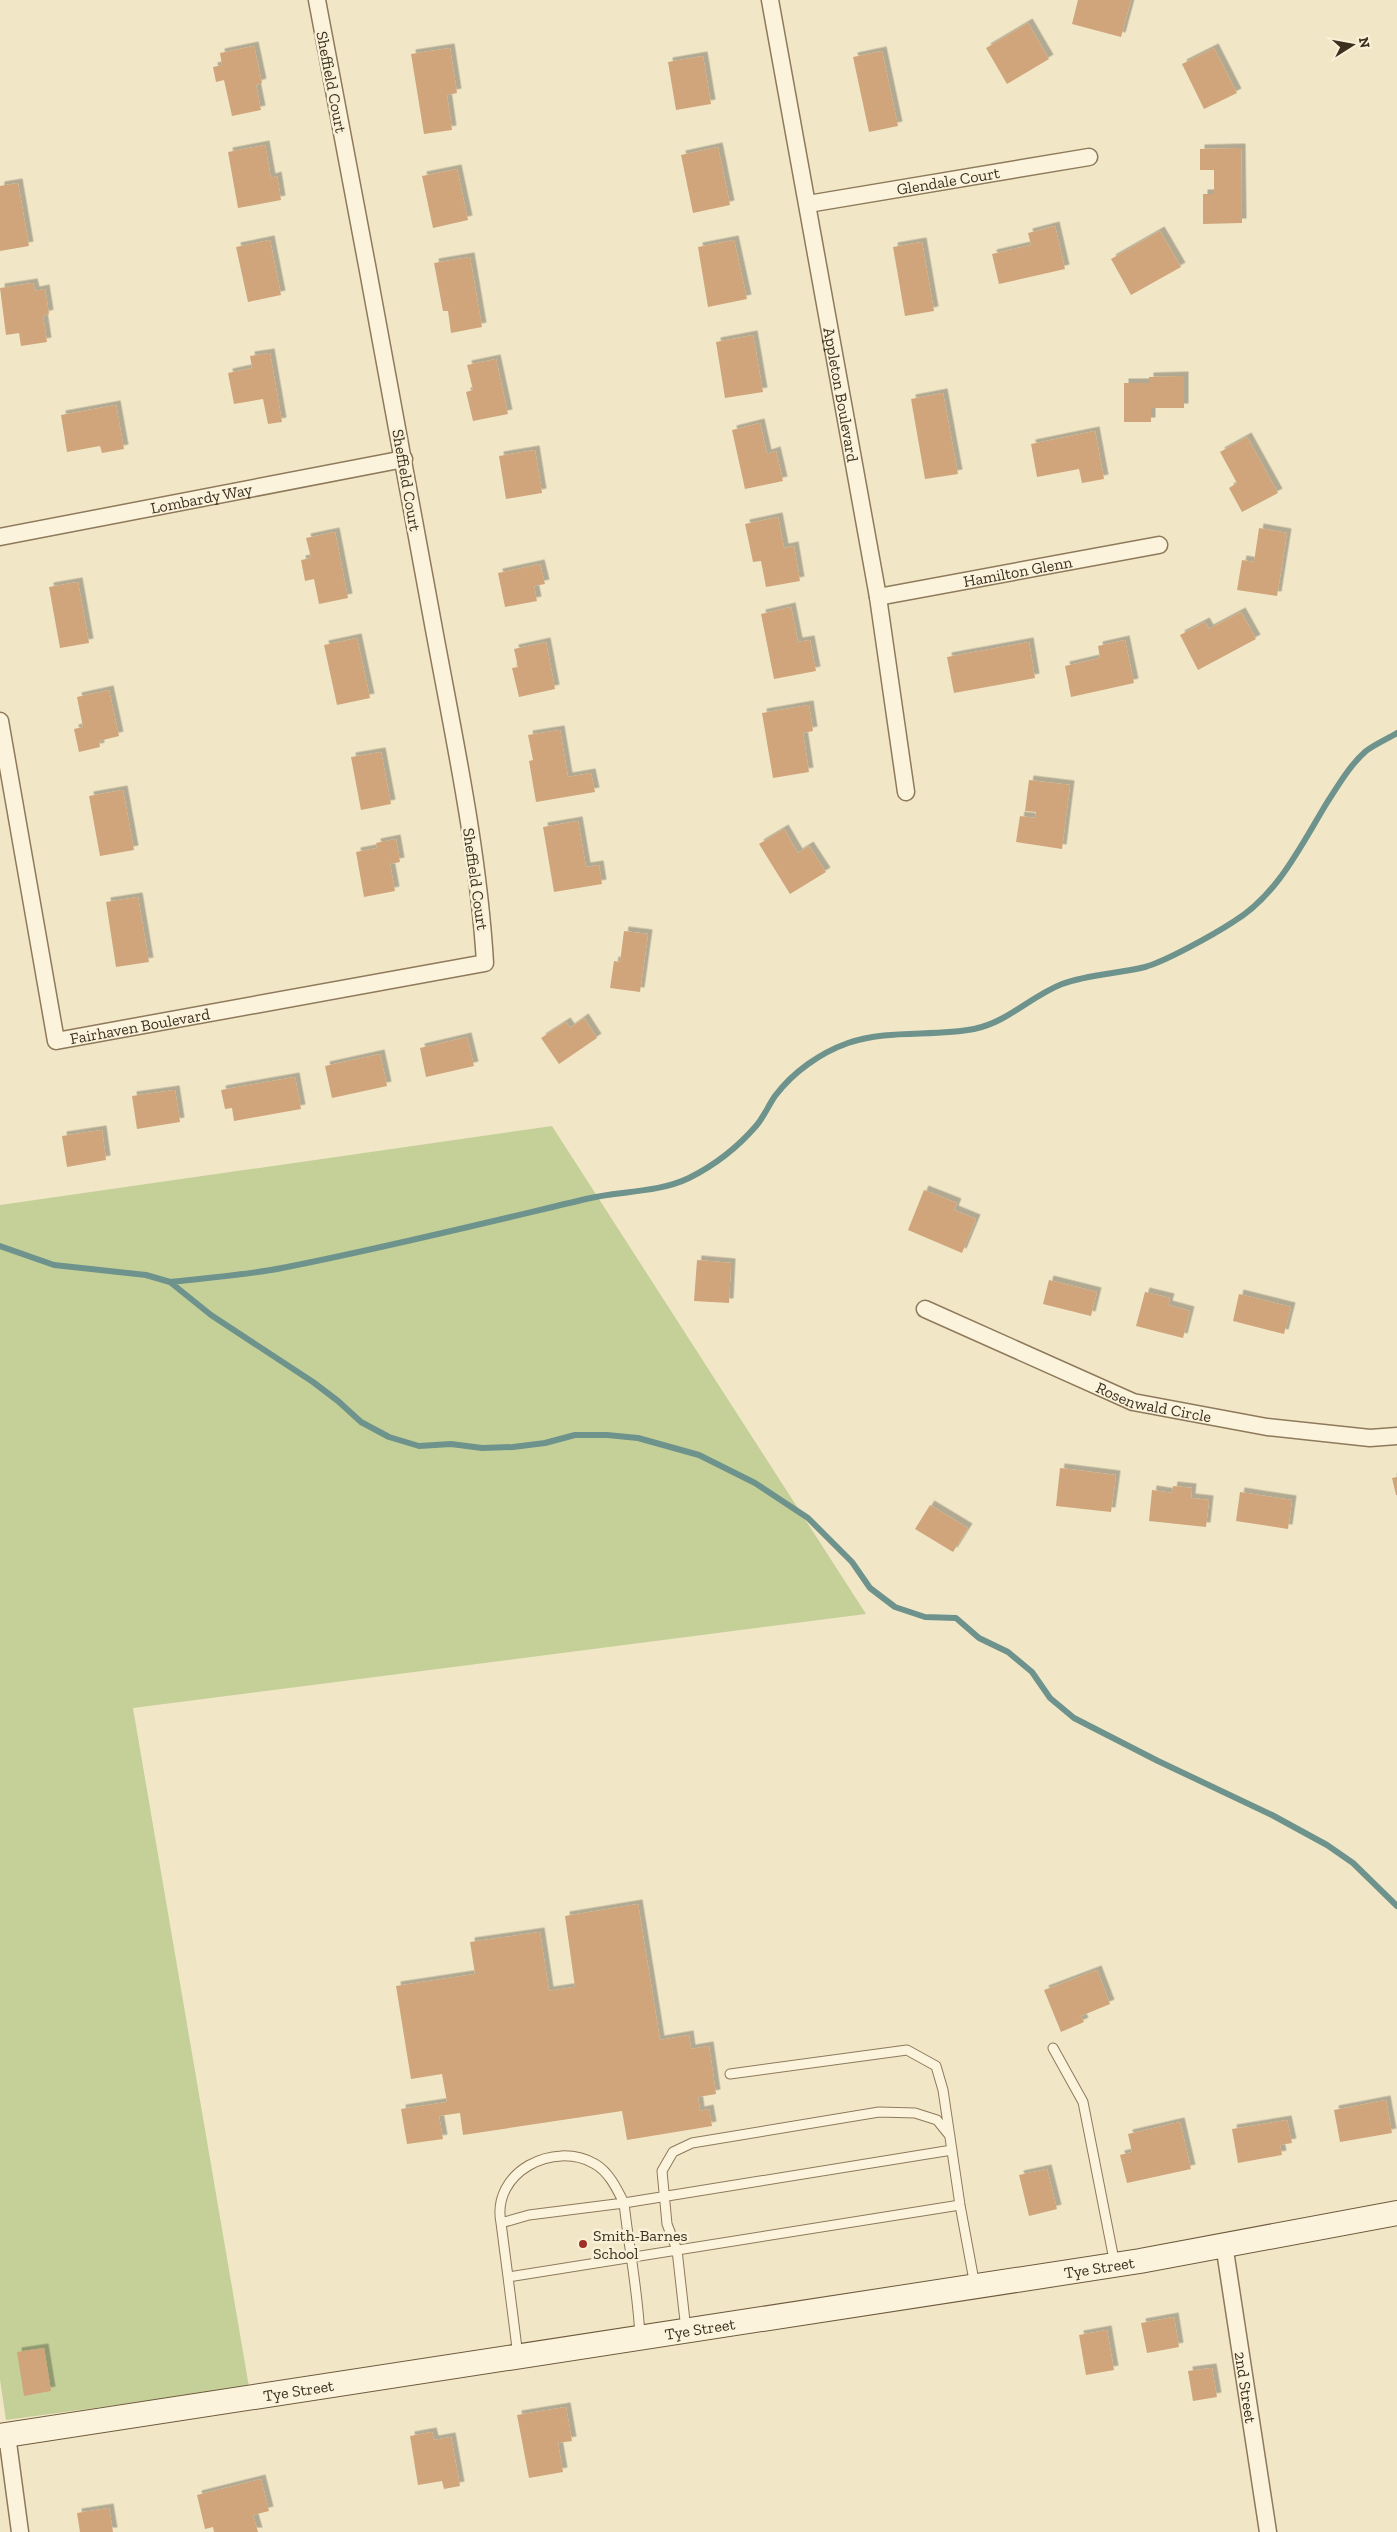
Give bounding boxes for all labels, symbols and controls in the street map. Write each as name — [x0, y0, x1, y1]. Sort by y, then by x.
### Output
north arrow — [1327, 20, 1377, 70]
street label: Sheffield Court — [312, 30, 351, 135]
text: N — [1355, 36, 1374, 50]
street label: Glendale Court — [895, 163, 1001, 199]
street label: Appleton Boulevard — [819, 326, 862, 464]
street label: Sheffield Court — [388, 428, 425, 533]
street label: Lombardy Way — [149, 479, 255, 518]
street label: Hamilton Glenn — [962, 552, 1075, 591]
street label: Sheffield Court — [459, 827, 492, 932]
street label: Fairhaven Boulevard — [68, 1004, 212, 1048]
street label: Rosenwald Circle — [1093, 1378, 1213, 1426]
place label: Smith-Barnes School — [593, 2226, 688, 2263]
marker: Smith-Barnes School — [577, 2238, 589, 2250]
street label: Tye Street — [1063, 2253, 1136, 2283]
street label: Tye Street — [663, 2314, 736, 2344]
street label: 2nd Street — [1231, 2350, 1260, 2425]
street label: Tye Street — [262, 2376, 335, 2405]

